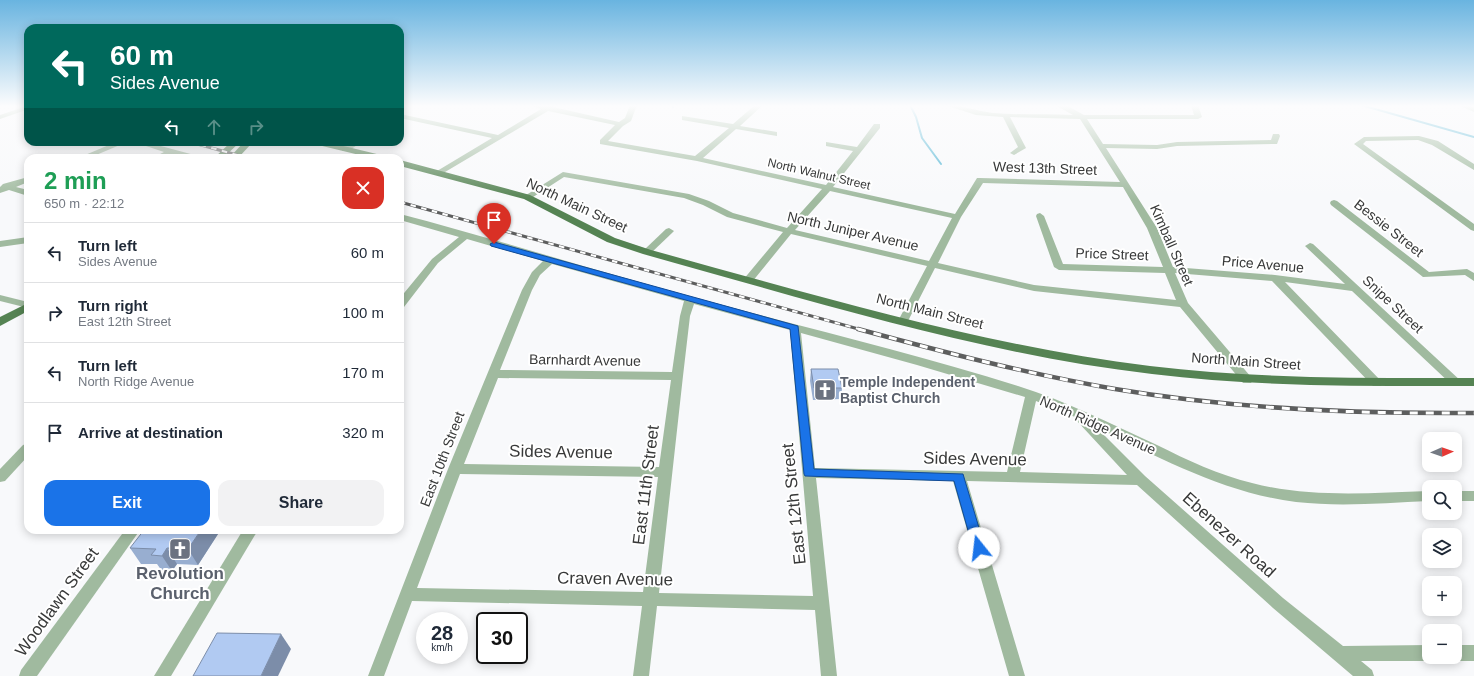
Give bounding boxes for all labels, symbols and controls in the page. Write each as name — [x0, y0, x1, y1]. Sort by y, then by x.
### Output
icon: left — [44, 40, 96, 92]
text: 60 m — [110, 40, 174, 71]
text: Sides Avenue — [110, 73, 220, 93]
icon: left — [161, 116, 183, 138]
icon: ahead — [203, 116, 225, 138]
icon: right — [245, 116, 267, 138]
street label: North Walnut Street — [766, 155, 872, 193]
street label: West 13th Street — [993, 158, 1097, 178]
text: 2 min — [44, 167, 107, 194]
button: close — [342, 167, 384, 209]
street label: North Main Street — [524, 175, 630, 235]
text: 650 m · 22:12 — [44, 196, 124, 211]
street label: Bessie Street — [1351, 196, 1427, 260]
street label: Kimball Street — [1147, 202, 1197, 288]
pin — [477, 203, 511, 244]
street label: North Juniper Avenue — [786, 208, 920, 254]
icon: arrive — [483, 209, 505, 231]
text: Turn left — [78, 237, 137, 254]
icon: left — [44, 242, 66, 264]
text: 60 m — [351, 244, 384, 261]
street label: Price Street — [1075, 245, 1149, 263]
street label: Price Avenue — [1221, 252, 1305, 276]
text: Sides Avenue — [78, 254, 157, 269]
street label: Snipe Street — [1359, 272, 1427, 336]
street label: North Main Street — [875, 290, 985, 332]
text: Turn right — [78, 297, 148, 314]
icon: right — [44, 302, 66, 324]
text: 100 m — [342, 304, 384, 321]
text: East 12th Street — [78, 314, 171, 329]
street label: North Main Street — [1191, 349, 1301, 373]
street label: Barnhardt Avenue — [529, 351, 641, 369]
text: Turn left — [78, 357, 137, 374]
icon: left — [44, 362, 66, 384]
text: 170 m — [342, 364, 384, 381]
text: North Ridge Avenue — [78, 374, 194, 389]
place label: Temple Independent Baptist Church — [840, 374, 975, 406]
church icon: Temple Independent Baptist Church — [812, 377, 838, 403]
street label: North Ridge Avenue — [1038, 392, 1159, 458]
street label: East 10th Street — [417, 409, 467, 509]
icon: arrive — [44, 422, 66, 444]
text: Arrive at destination — [78, 424, 223, 441]
text: 320 m — [342, 424, 384, 441]
street label: East 11th Street — [629, 424, 663, 546]
north arrow — [1422, 432, 1462, 472]
map controls — [1422, 432, 1462, 664]
street label: Sides Avenue — [509, 442, 613, 462]
street label: East 12th Street — [778, 442, 810, 566]
street label: Sides Avenue — [923, 449, 1027, 469]
button: Exit — [44, 480, 210, 526]
button: Share — [218, 480, 384, 526]
button: search — [1422, 480, 1462, 520]
street label: Ebenezer Road — [1179, 488, 1279, 582]
position arrow — [958, 527, 1000, 569]
button: layers — [1422, 528, 1462, 568]
church icon: Revolution Church — [167, 536, 193, 562]
street label: Woodlawn Street — [11, 544, 103, 660]
place label: Revolution Church — [136, 564, 224, 603]
street label: Craven Avenue — [557, 568, 673, 590]
button: + — [1422, 576, 1462, 616]
speed limit sign: 30 — [476, 612, 528, 664]
text: 28 — [431, 622, 453, 644]
button: − — [1422, 624, 1462, 664]
text: km/h — [431, 642, 453, 653]

